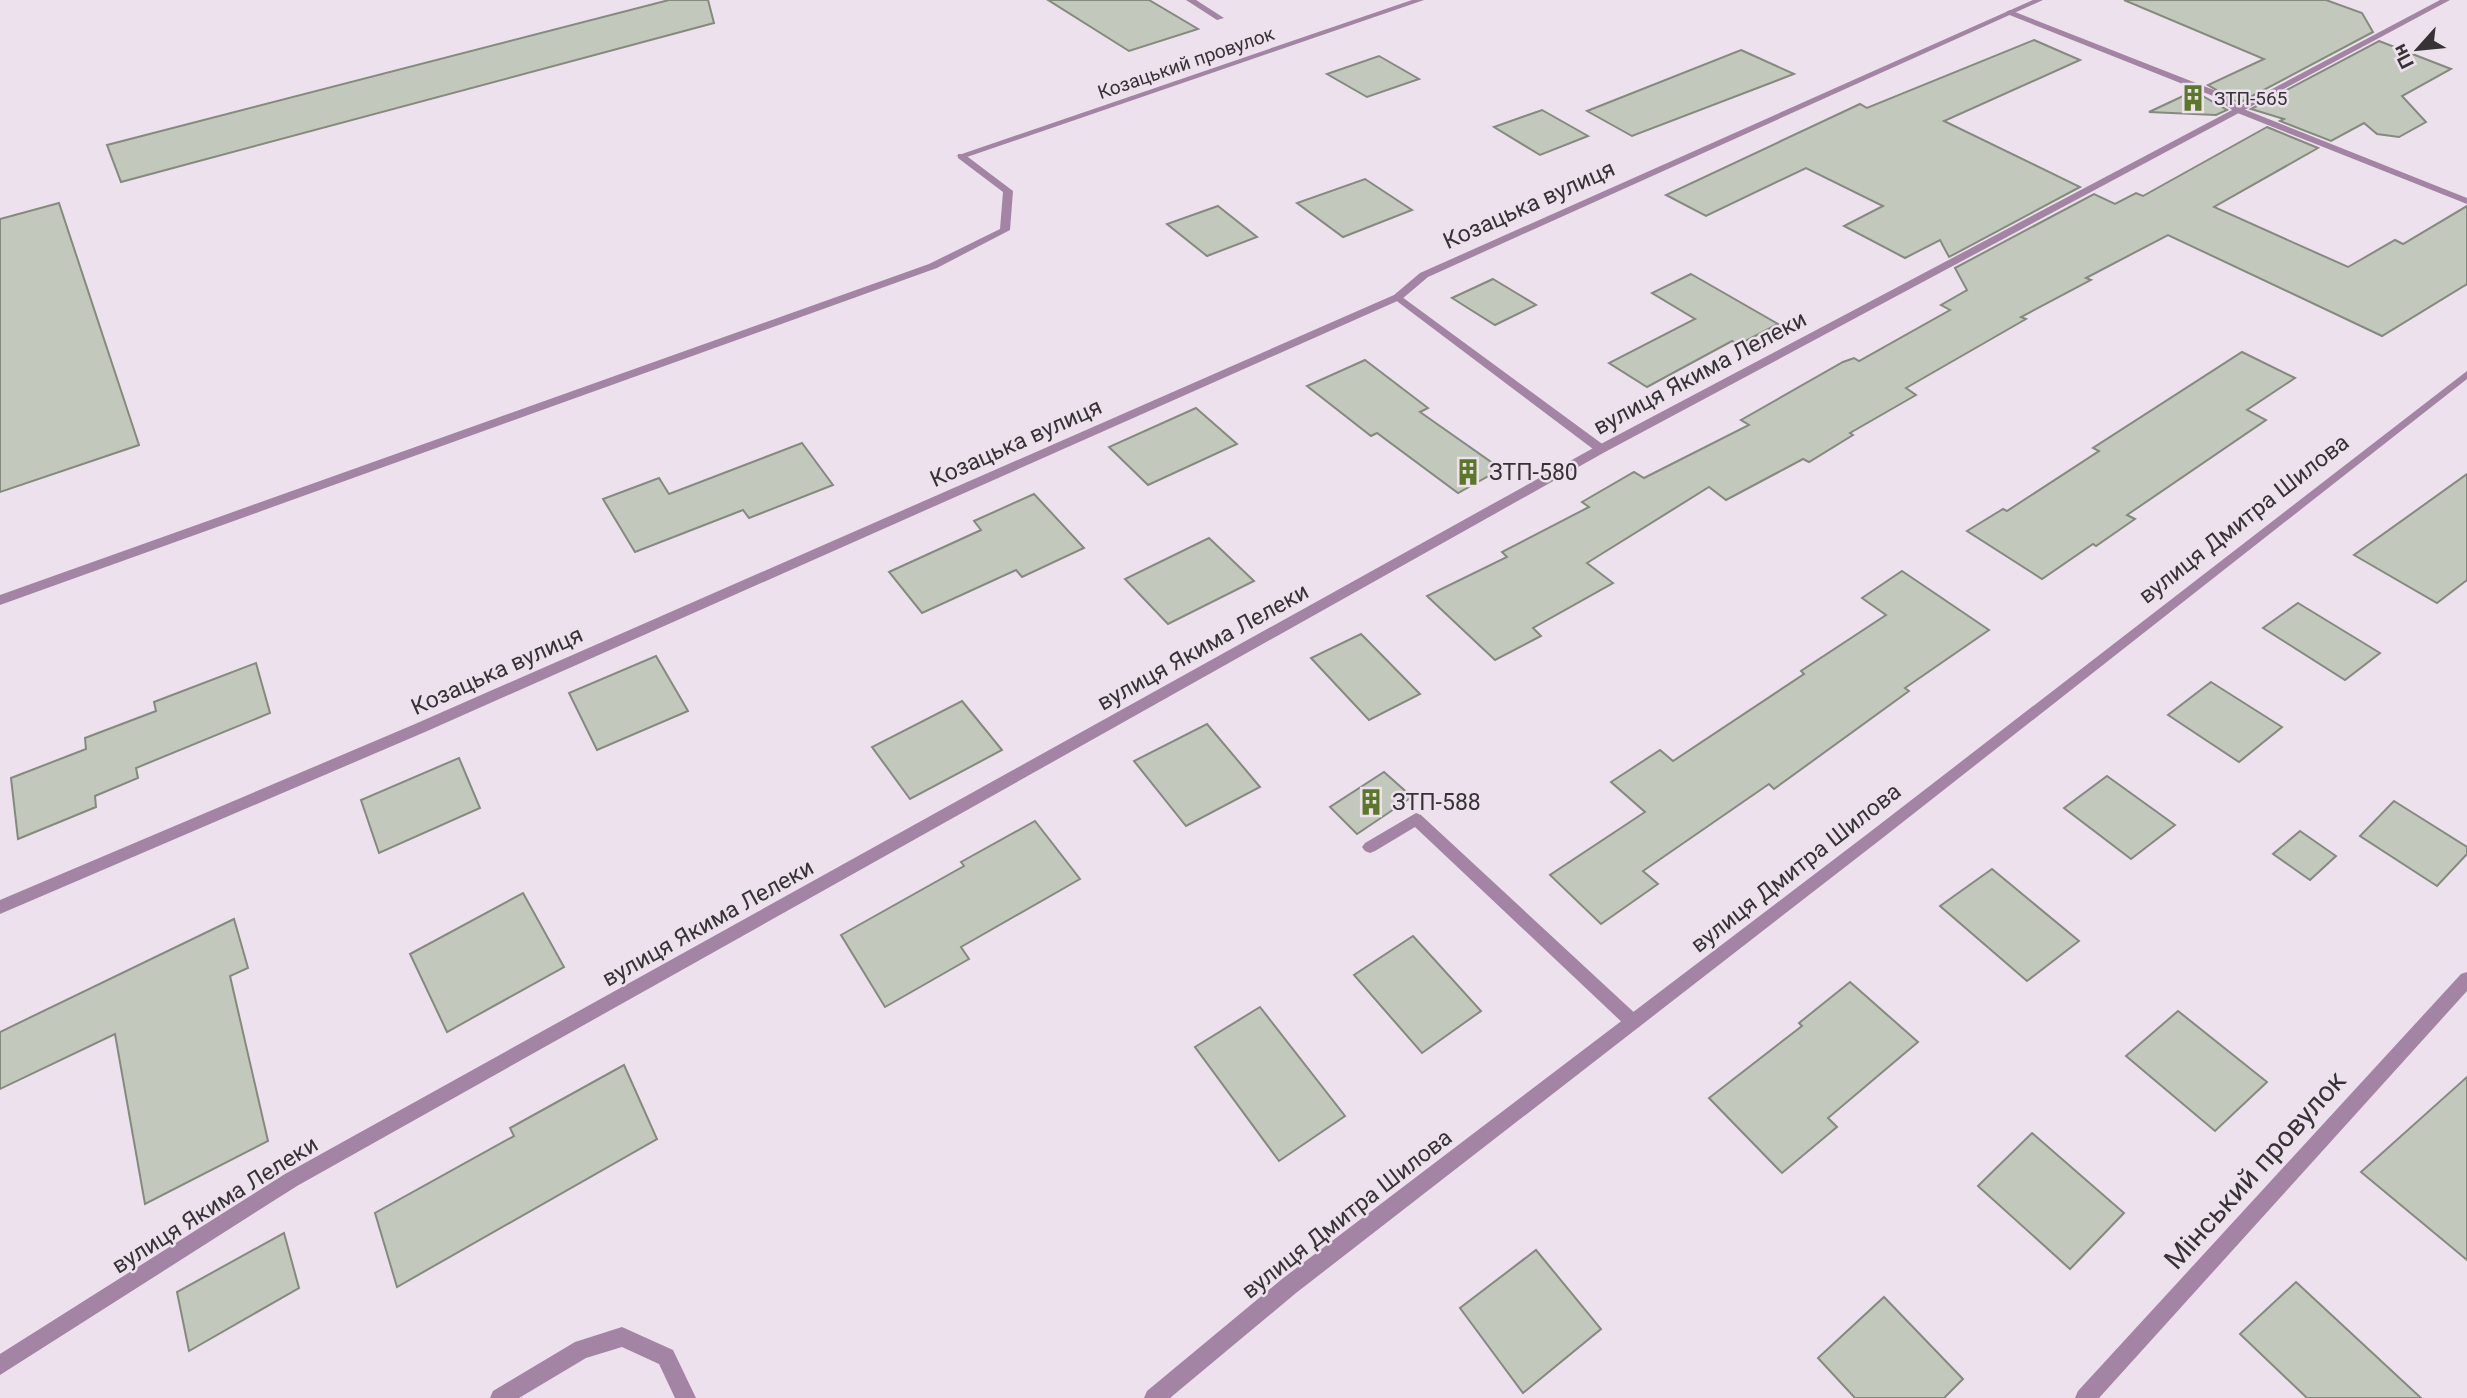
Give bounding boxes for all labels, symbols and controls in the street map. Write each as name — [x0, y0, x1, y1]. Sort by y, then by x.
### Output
north arrow — [2383, 14, 2453, 84]
street label: Козацький провулок — [1095, 22, 1278, 104]
text: Пн — [2388, 40, 2419, 72]
building icon: ЗТП-565 — [2178, 83, 2208, 113]
place label: ЗТП-565 — [2214, 87, 2287, 110]
street label: Козацька вулиця — [1439, 155, 1619, 255]
street label: вулиця Якима Лелеки — [1589, 305, 1811, 441]
street label: Козацька вулиця — [926, 393, 1106, 493]
street label: вулиця Дмитра Шилова — [2134, 429, 2354, 609]
building icon: ЗТП-580 — [1453, 457, 1483, 487]
place label: ЗТП-580 — [1489, 459, 1578, 486]
street label: вулиця Якима Лелеки — [1093, 578, 1313, 716]
street label: Козацька вулиця — [407, 621, 587, 721]
street label: вулиця Дмитра Шилова — [1686, 778, 1906, 958]
building icon: ЗТП-588 — [1356, 787, 1386, 817]
place label: ЗТП-588 — [1392, 789, 1481, 816]
street label: вулиця Якима Лелеки — [598, 854, 818, 992]
street label: Мінський провулок — [2157, 1064, 2353, 1276]
street label: вулиця Дмитра Шилова — [1237, 1124, 1457, 1304]
street label: вулиця Якима Лелеки — [107, 1131, 323, 1279]

